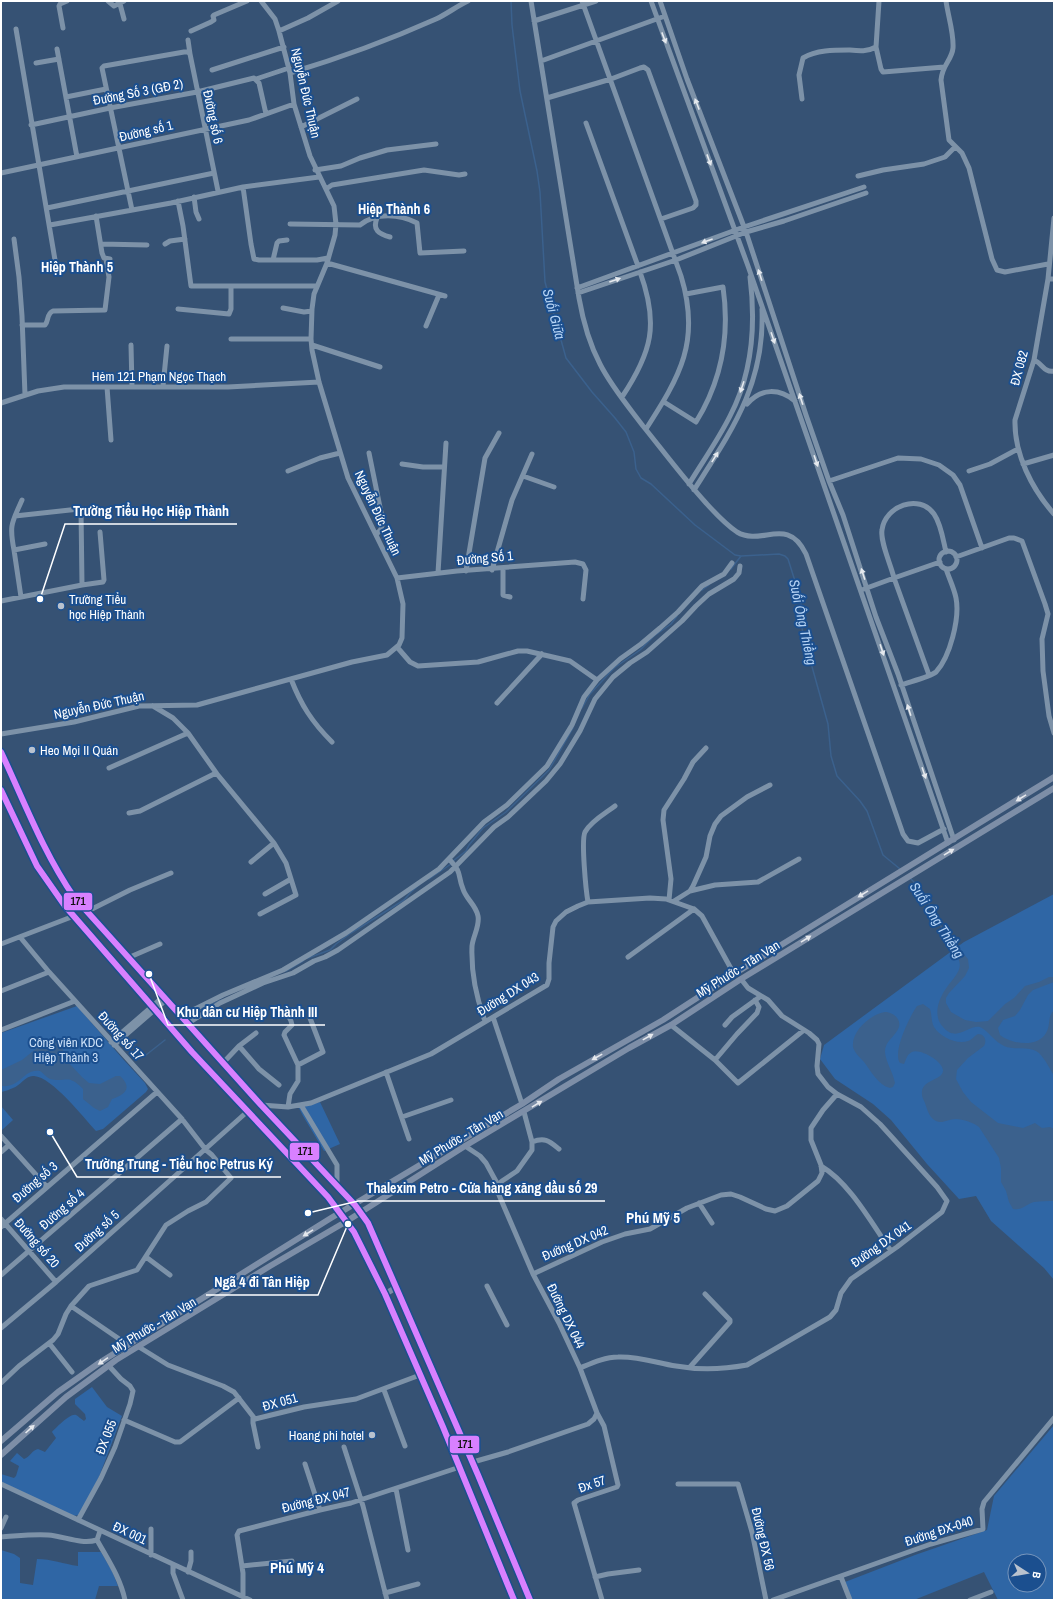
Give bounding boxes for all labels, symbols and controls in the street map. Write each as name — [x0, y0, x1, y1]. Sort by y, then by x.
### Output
one-way arrow — [661, 32, 667, 44]
street label: Nguyễn Đức Thuận — [287, 46, 325, 140]
street label: Đường Số 3 (GĐ 2) — [92, 75, 185, 109]
street label: Đường số 6 — [199, 89, 227, 145]
one-way arrow — [693, 98, 699, 110]
street label: Đường số 1 — [118, 117, 175, 145]
one-way arrow — [706, 154, 712, 166]
district label: Hiệp Thành 6 — [358, 200, 430, 218]
one-way arrow — [701, 238, 713, 244]
district label: Hiệp Thành 5 — [41, 258, 114, 276]
one-way arrow — [757, 269, 763, 281]
one-way arrow — [609, 277, 621, 283]
water label: Suối Giữa — [539, 287, 569, 341]
one-way arrow — [771, 333, 777, 345]
street label: ĐX 082 — [1006, 349, 1032, 387]
street label: Hẻm 121 Phạm Ngọc Thạch — [92, 368, 226, 385]
one-way arrow — [739, 382, 745, 394]
one-way arrow — [797, 392, 803, 404]
one-way arrow — [711, 452, 719, 462]
one-way arrow — [814, 455, 820, 467]
street label: Nguyễn Đức Thuận — [351, 468, 405, 558]
callout: Trường Tiểu Học Hiệp Thành — [65, 498, 237, 524]
text: Trường Tiểu Học Hiệp Thành — [73, 502, 229, 520]
street label: Đường Số 1 — [456, 547, 514, 569]
one-way arrow — [859, 568, 865, 580]
water label: Suối Ông Thiềng — [785, 577, 821, 667]
place label: Trường Tiểu học Hiệp Thành — [69, 591, 145, 623]
marker: Trường Tiểu học Hiệp Thành — [56, 601, 66, 611]
one-way arrow — [879, 644, 885, 656]
street label: Nguyễn Đức Thuận — [52, 687, 146, 723]
one-way arrow — [906, 704, 912, 716]
place label: Heo Mọi II Quán — [40, 742, 118, 759]
marker: Heo Mọi II Quán — [27, 745, 37, 755]
one-way arrow — [922, 767, 928, 779]
one-way arrow — [1016, 794, 1026, 802]
one-way arrow — [944, 848, 954, 856]
water label: Suối Ông Thiềng — [906, 879, 969, 962]
one-way arrow — [858, 890, 868, 898]
line badge: 171 — [63, 892, 93, 911]
text: 171 — [70, 894, 86, 908]
one-way arrow — [800, 936, 812, 943]
street label: Mỹ Phước - Tân Vạn — [693, 937, 783, 1001]
street label: Đường DX 043 — [474, 968, 542, 1020]
callout: Khu dân cư Hiệp Thành III — [168, 999, 325, 1025]
text: Khu dân cư Hiệp Thành III — [177, 1003, 317, 1021]
street label: Đường số 17 — [94, 1008, 148, 1064]
park label: Công viên KDC Hiệp Thành 3 — [29, 1034, 103, 1066]
one-way arrow — [643, 1034, 654, 1041]
one-way arrow — [592, 1054, 603, 1061]
one-way arrow — [532, 1100, 542, 1108]
street label: Mỹ Phước - Tân Vạn — [416, 1105, 506, 1169]
line badge: 171 — [289, 1142, 320, 1161]
text: 171 — [297, 1144, 313, 1158]
callout: Trường Trung - Tiểu học Petrus Ký — [77, 1151, 281, 1177]
text: Trường Trung - Tiểu học Petrus Ký — [85, 1155, 274, 1173]
street label: Đường số 3 — [9, 1158, 61, 1206]
callout: Thalexim Petro - Cửa hàng xăng dầu số 29 — [358, 1175, 605, 1201]
text: Thalexim Petro - Cửa hàng xăng dầu số 29 — [367, 1179, 597, 1197]
street label: Đường số 4 — [36, 1185, 88, 1233]
street label: Đường số 5 — [71, 1206, 123, 1256]
district label: Phú Mỹ 5 — [626, 1207, 680, 1228]
street label: Đường số 20 — [11, 1215, 63, 1271]
street label: Đường DX 041 — [847, 1217, 915, 1271]
street label: Đường DX 042 — [539, 1221, 611, 1264]
one-way arrow — [302, 1230, 314, 1237]
callout: Ngã 4 đi Tân Hiệp — [206, 1269, 318, 1295]
text: Ngã 4 đi Tân Hiệp — [214, 1273, 310, 1291]
street label: Đường DX 044 — [543, 1281, 589, 1351]
street label: Mỹ Phước - Tân Vạn — [109, 1293, 199, 1357]
one-way arrow — [97, 1357, 108, 1365]
street label: ĐX 051 — [261, 1389, 299, 1415]
street label: ĐX 055 — [92, 1417, 120, 1457]
one-way arrow — [24, 1424, 35, 1433]
place label: Hoang phi hotel — [289, 1427, 364, 1444]
marker: Hoang phi hotel — [367, 1430, 377, 1440]
line badge: 171 — [449, 1435, 480, 1454]
text: 171 — [457, 1437, 473, 1451]
street label: Đx 57 — [576, 1471, 608, 1497]
street label: Đường ĐX 047 — [280, 1483, 352, 1517]
street label: Đường ĐX 56 — [748, 1506, 778, 1572]
street label: Đường ĐX-040 — [903, 1512, 975, 1550]
street label: ĐX 001 — [110, 1518, 150, 1548]
north arrow — [1007, 1553, 1047, 1593]
district label: Phú Mỹ 4 — [270, 1557, 324, 1578]
text: B — [1029, 1570, 1044, 1580]

